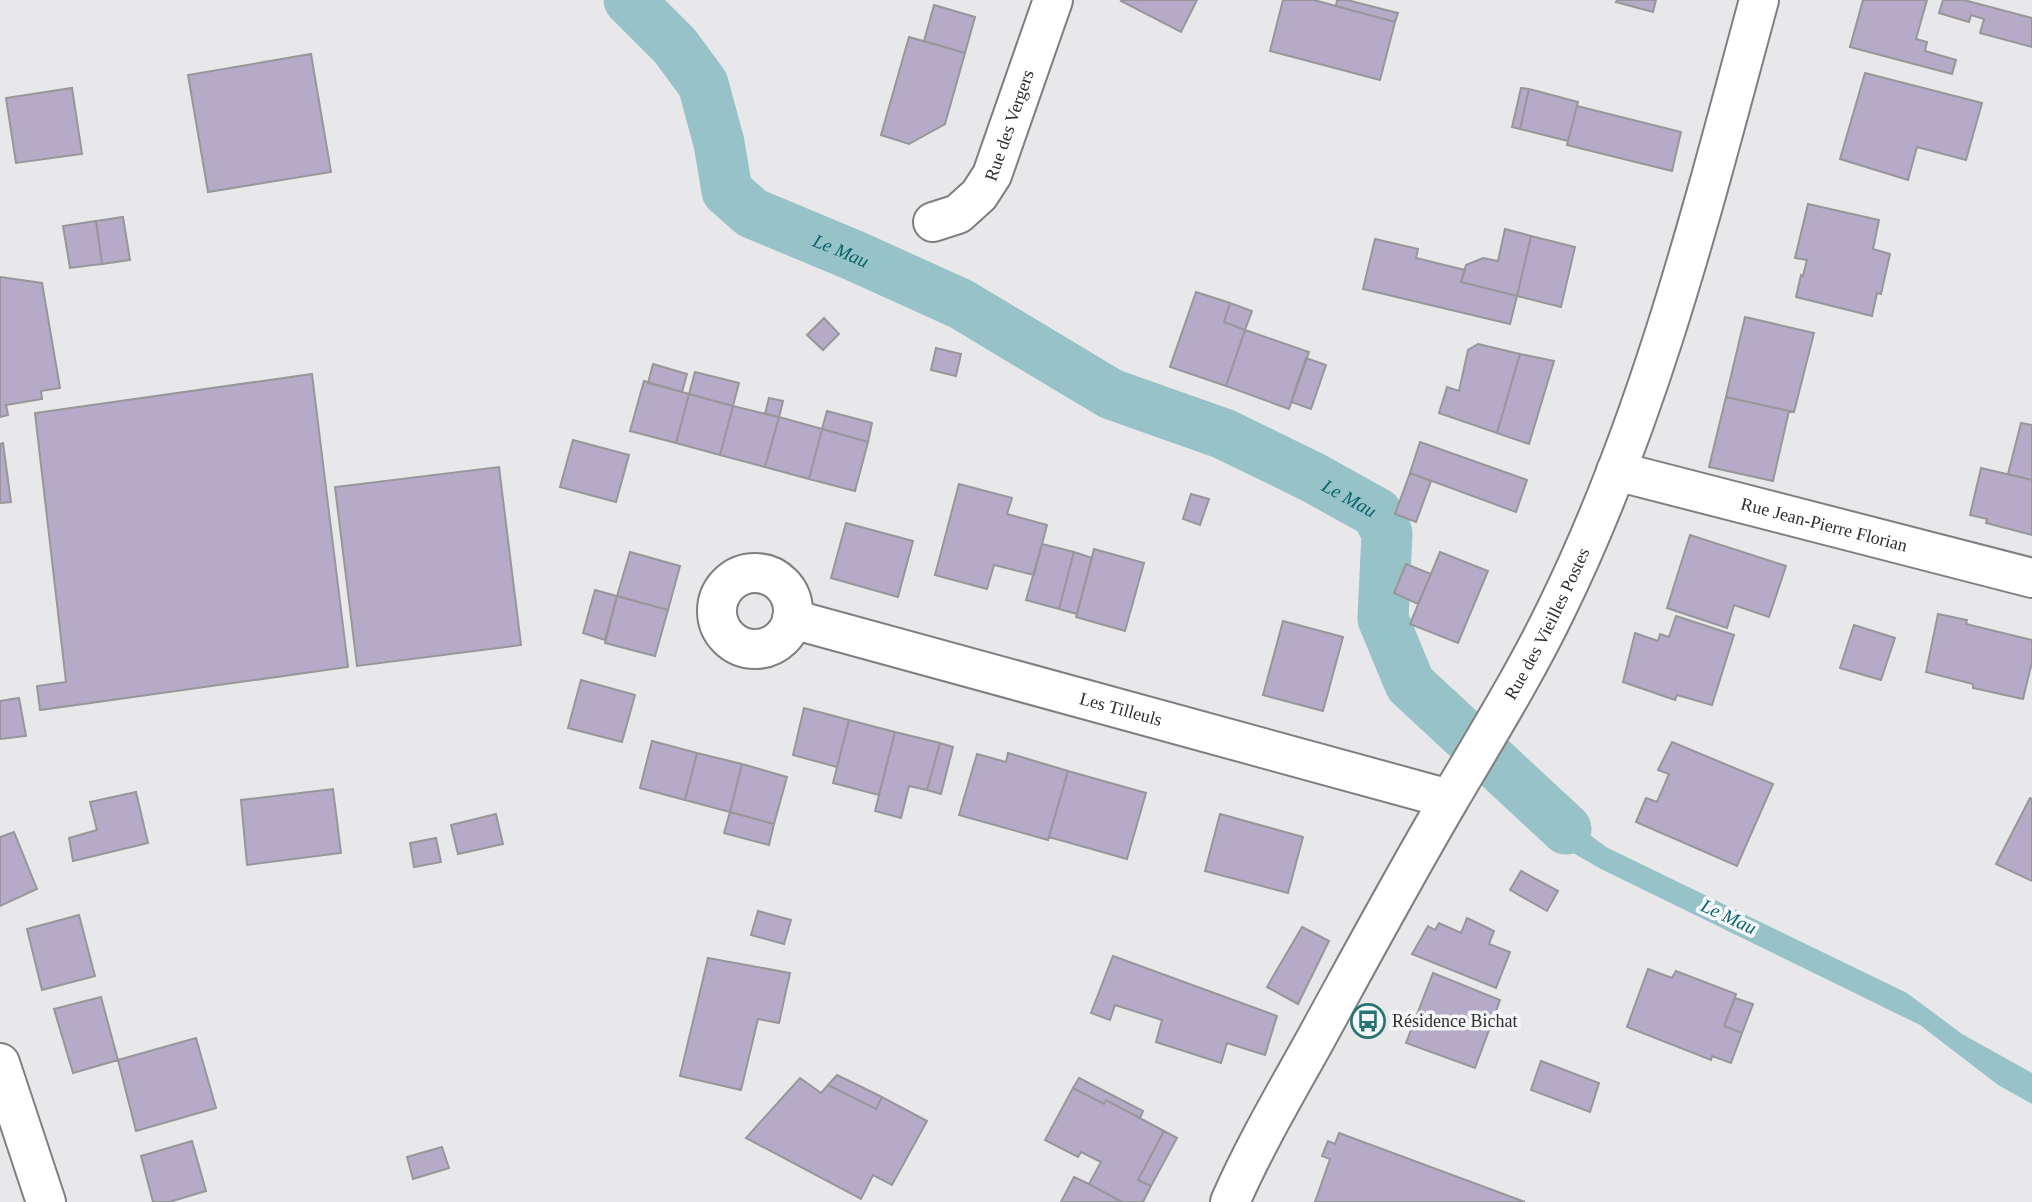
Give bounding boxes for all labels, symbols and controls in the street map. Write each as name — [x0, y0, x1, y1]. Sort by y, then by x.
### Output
street label: Rue des Vergers — [981, 67, 1038, 184]
water label: Le Mau — [809, 229, 872, 272]
water label: Le Mau — [1318, 474, 1380, 522]
street label: Rue Jean-Pierre Florian — [1739, 494, 1910, 556]
street label: Rue des Vieilles Postes — [1500, 545, 1594, 703]
street label: Les Tilleuls — [1077, 688, 1164, 730]
water label: Le Mau — [1697, 894, 1760, 938]
bus stop icon: Résidence Bichat — [1349, 1002, 1387, 1040]
place label: Résidence Bichat — [1392, 1011, 1517, 1031]

